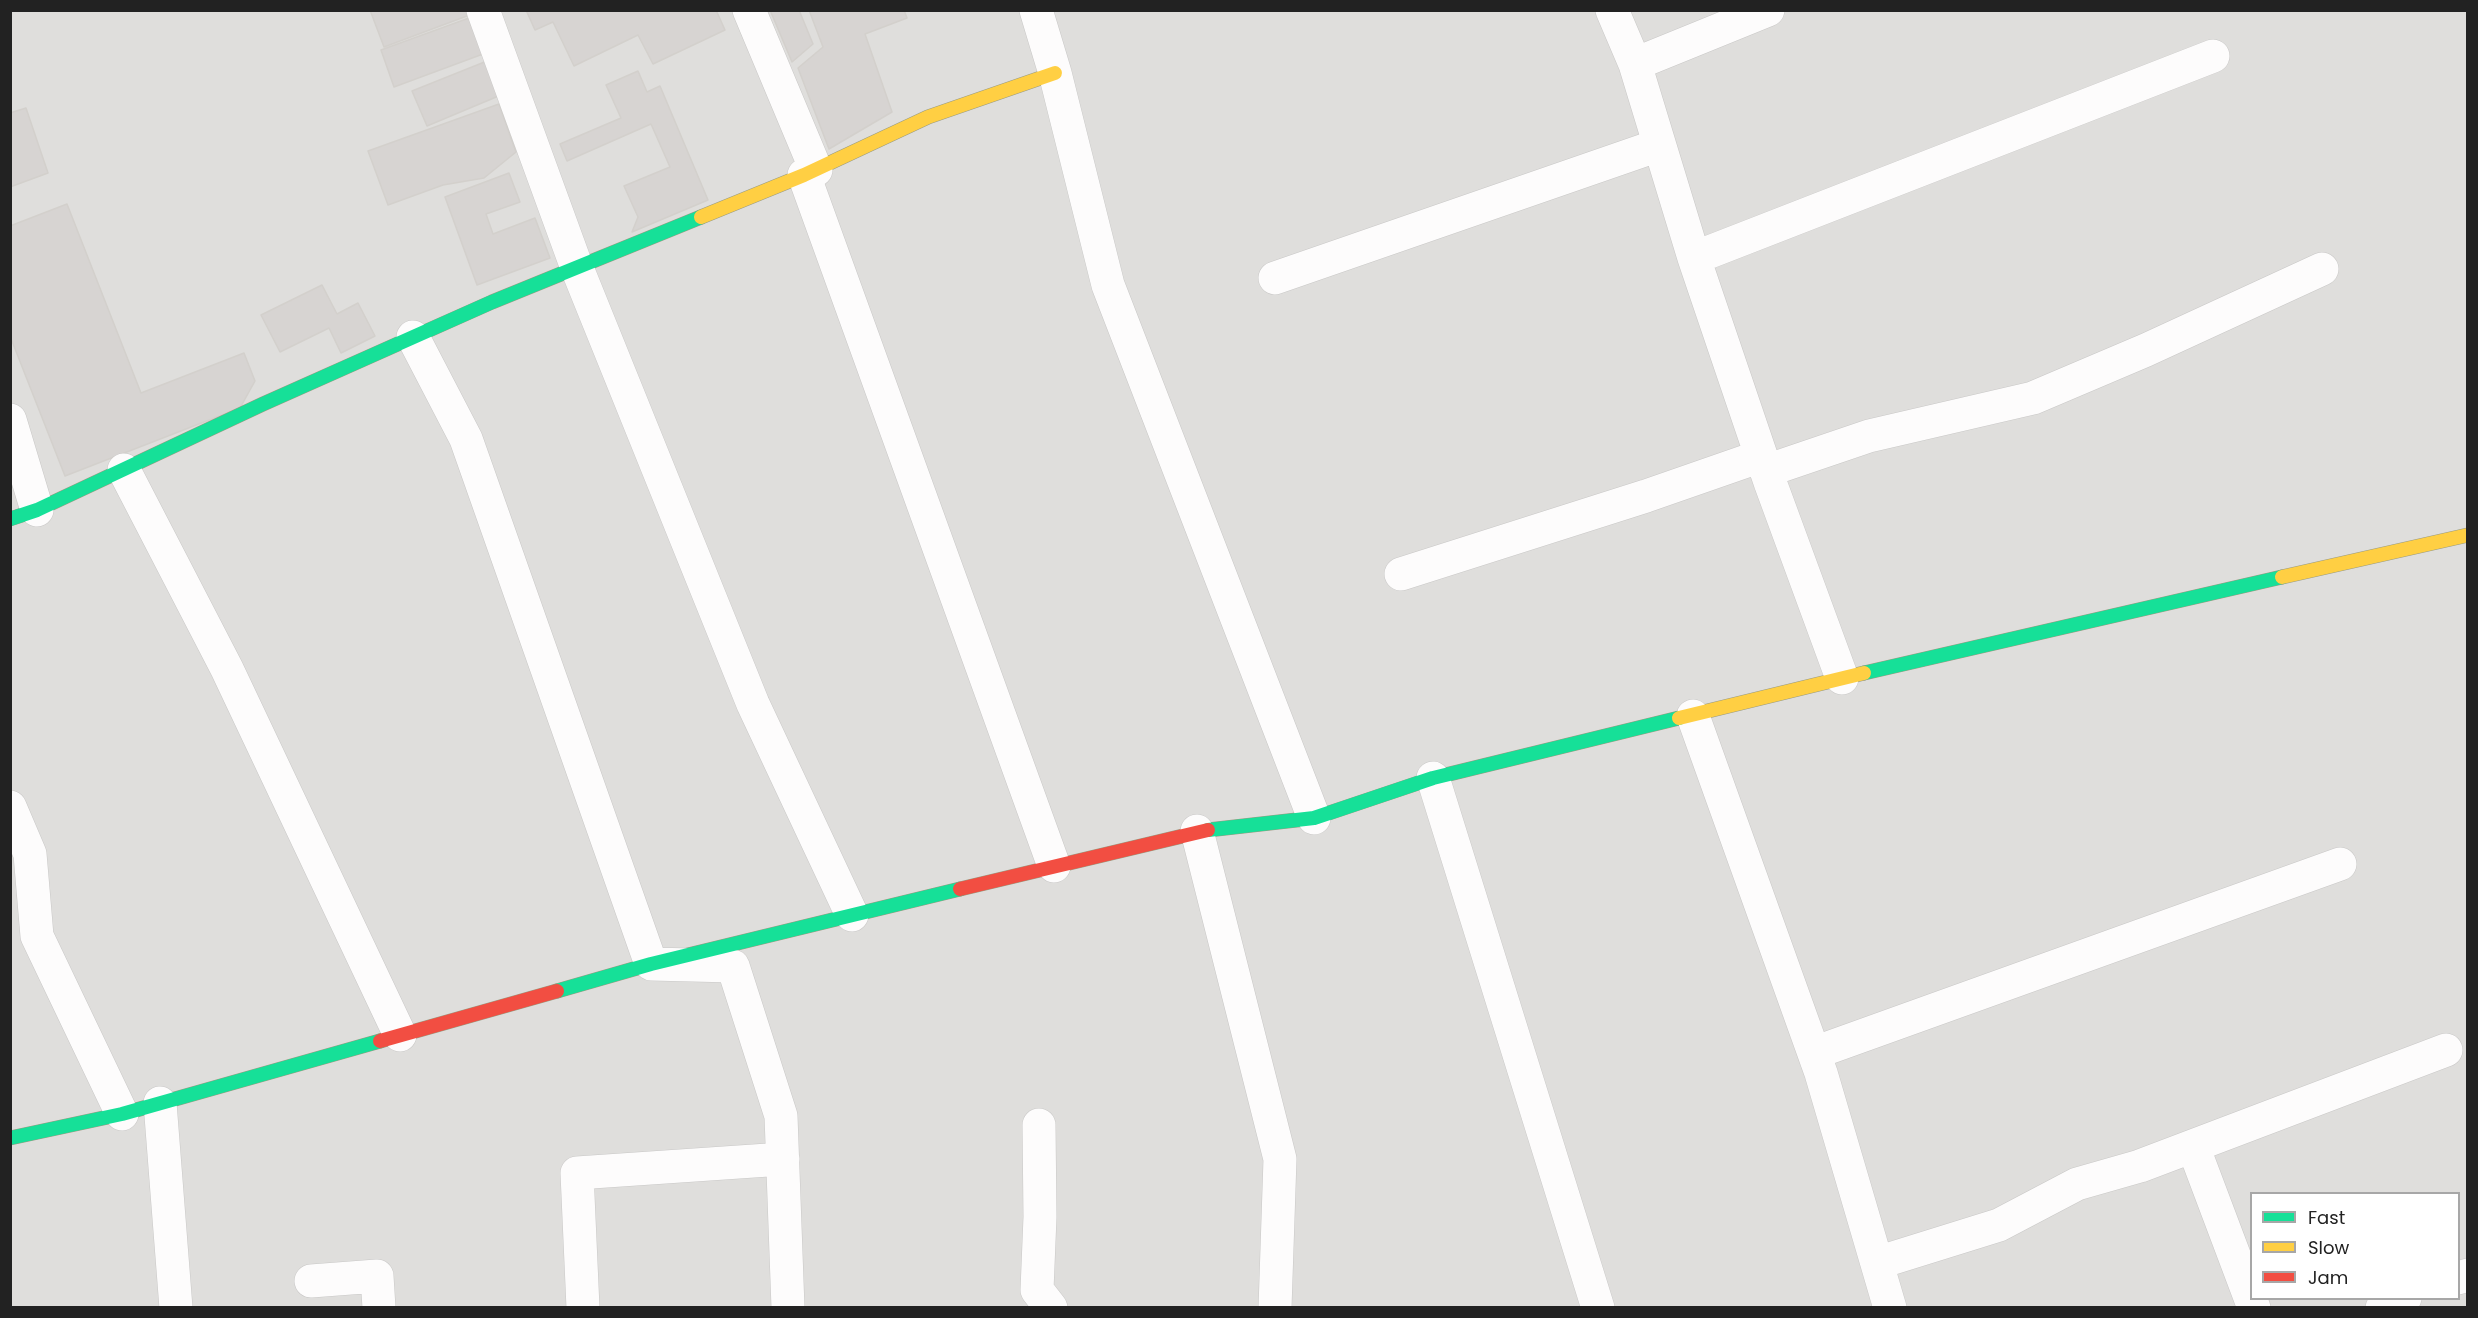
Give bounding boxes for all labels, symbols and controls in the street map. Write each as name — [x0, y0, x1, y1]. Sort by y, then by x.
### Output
legend — [2250, 1192, 2460, 1300]
text: Fast — [2308, 1205, 2345, 1230]
text: Slow — [2308, 1235, 2349, 1260]
text: Jam — [2308, 1265, 2348, 1290]

